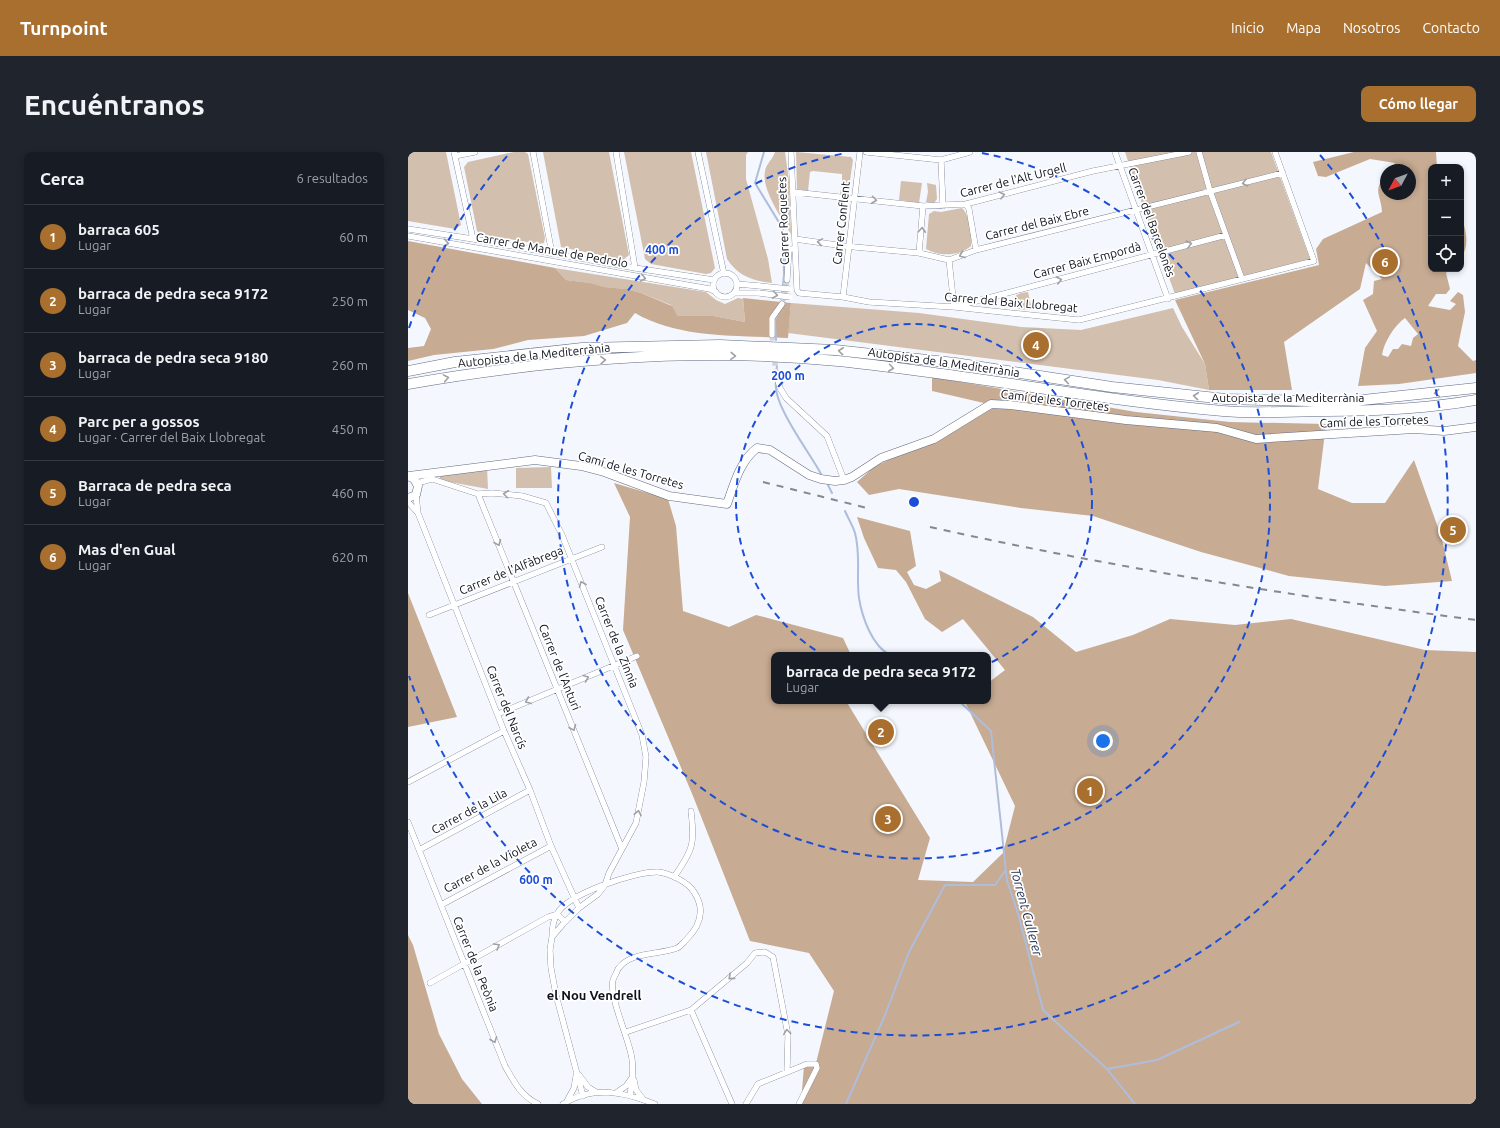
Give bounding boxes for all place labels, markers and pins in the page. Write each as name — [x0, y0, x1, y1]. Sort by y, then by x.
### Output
pin: 6 — [1372, 247, 1398, 277]
pin: 4 — [1023, 330, 1049, 360]
centre of rings — [907, 495, 921, 509]
pin: 5 — [1440, 515, 1466, 545]
pin: 2 — [868, 717, 894, 747]
pin: 1 — [1077, 776, 1103, 806]
pin: 3 — [875, 804, 901, 834]

